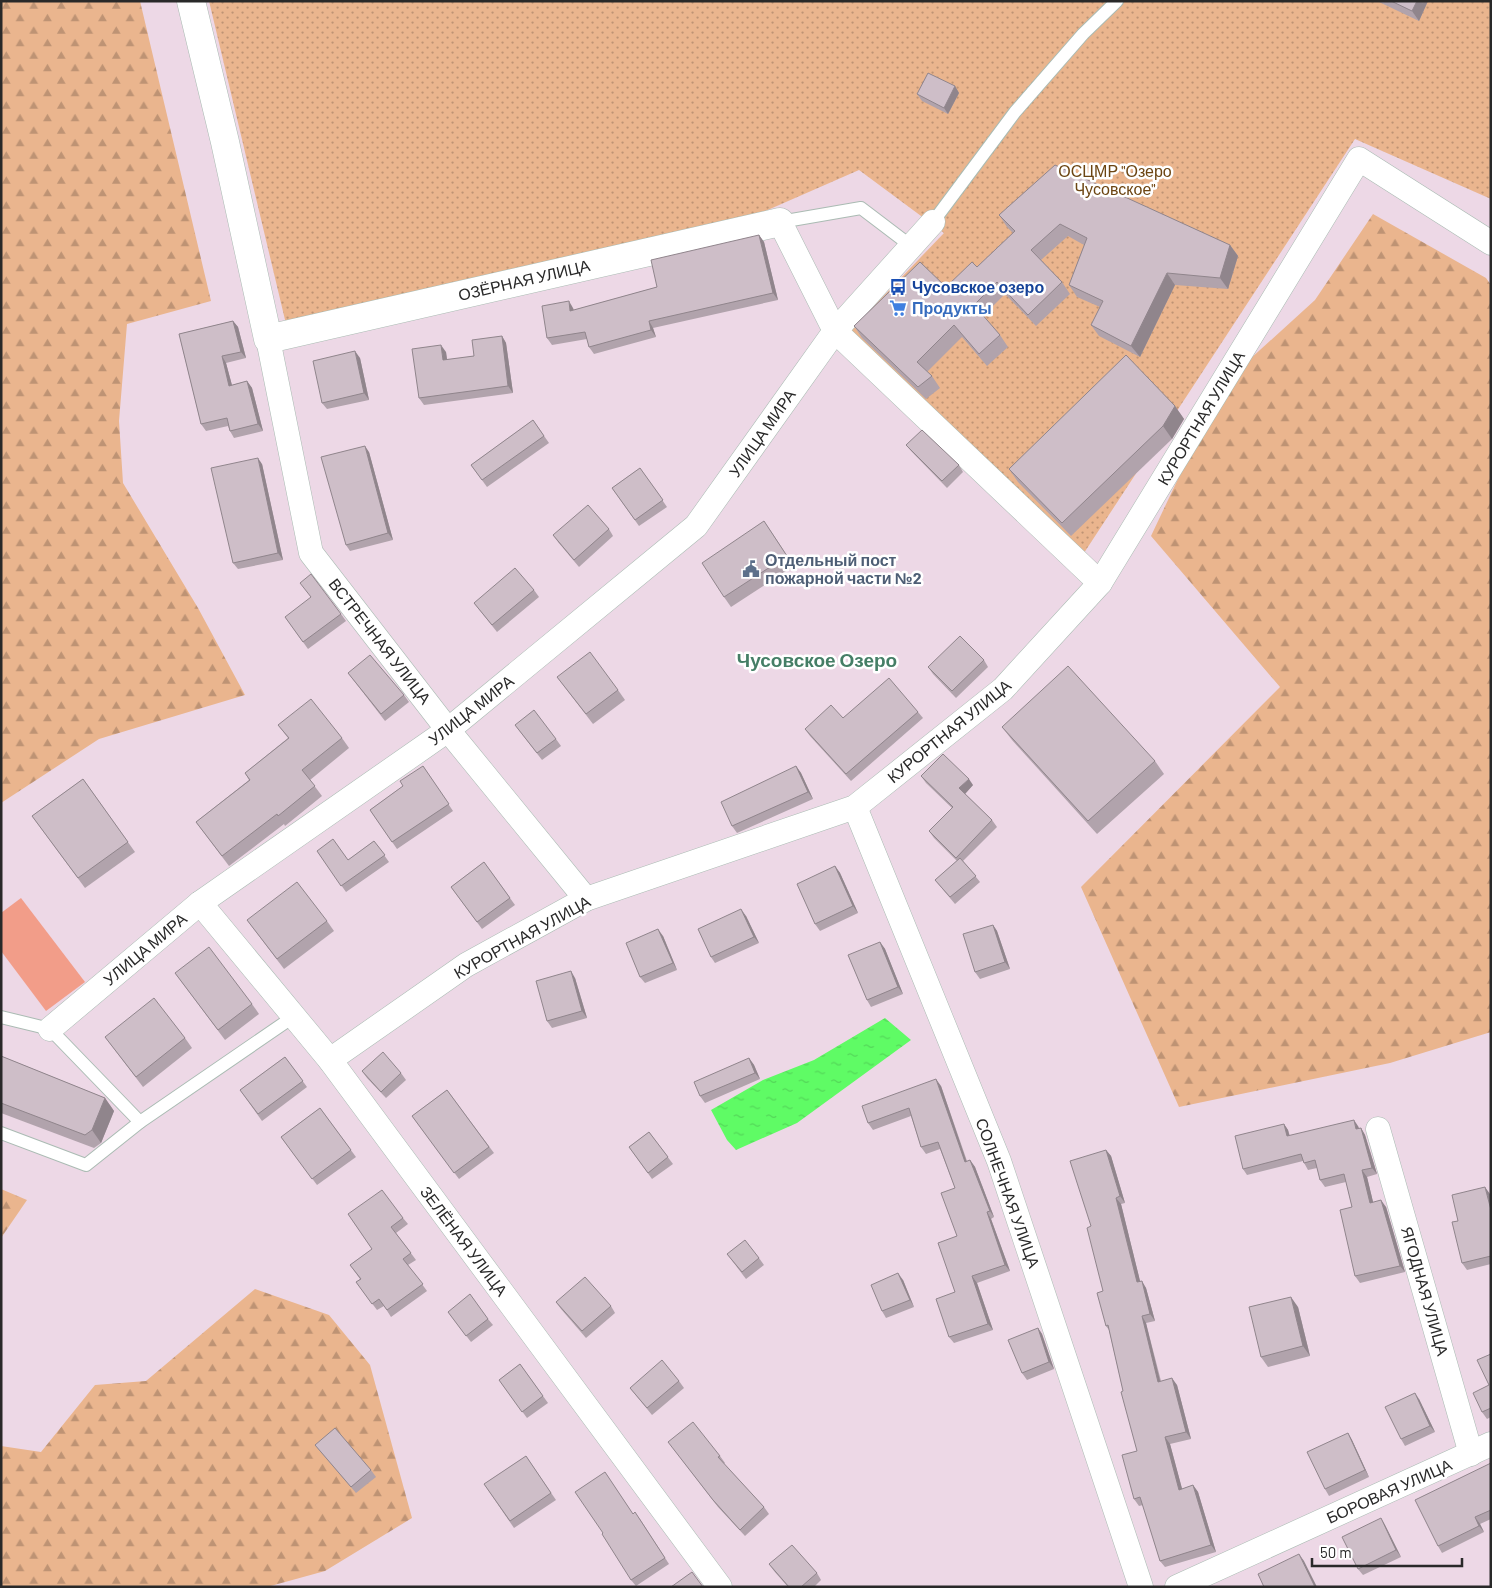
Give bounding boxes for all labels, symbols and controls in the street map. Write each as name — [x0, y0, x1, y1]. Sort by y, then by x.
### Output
park label: ОСЦМР "Озеро Чусовское" — [1058, 161, 1172, 198]
street label: ОЗЁРНАЯ УЛИЦА — [456, 255, 592, 304]
bus stop icon: Чусовское озеро — [888, 277, 908, 297]
place label: Чусовское озеро — [912, 277, 1044, 296]
supermarket icon: Продукты — [888, 298, 908, 318]
place label: Продукты — [912, 298, 992, 317]
street label: КУРОРТНАЯ УЛИЦА — [1153, 347, 1248, 488]
street label: УЛИЦА МИРА — [724, 385, 799, 480]
place label: Отдельный пост пожарной части №2 — [765, 550, 922, 587]
public building icon: Отдельный пост пожарной части №2 — [741, 559, 761, 579]
street label: ВСТРЕЧНАЯ УЛИЦА — [325, 574, 436, 707]
district label: Чусовское Озеро — [737, 648, 897, 671]
street label: УЛИЦА МИРА — [424, 670, 517, 749]
street label: КУРОРТНАЯ УЛИЦА — [883, 675, 1014, 786]
street label: КУРОРТНАЯ УЛИЦА — [450, 891, 594, 982]
street label: УЛИЦА МИРА — [99, 908, 190, 989]
street label: СОЛНЕЧНАЯ УЛИЦА — [973, 1115, 1045, 1271]
street label: ЗЕЛЁНАЯ УЛИЦА — [417, 1182, 512, 1300]
street label: ЯГОДНАЯ УЛИЦА — [1398, 1224, 1453, 1358]
street label: БОРОВАЯ УЛИЦА — [1323, 1454, 1455, 1527]
scale bar — [1312, 1536, 1462, 1568]
text: 50 m — [1320, 1543, 1352, 1561]

